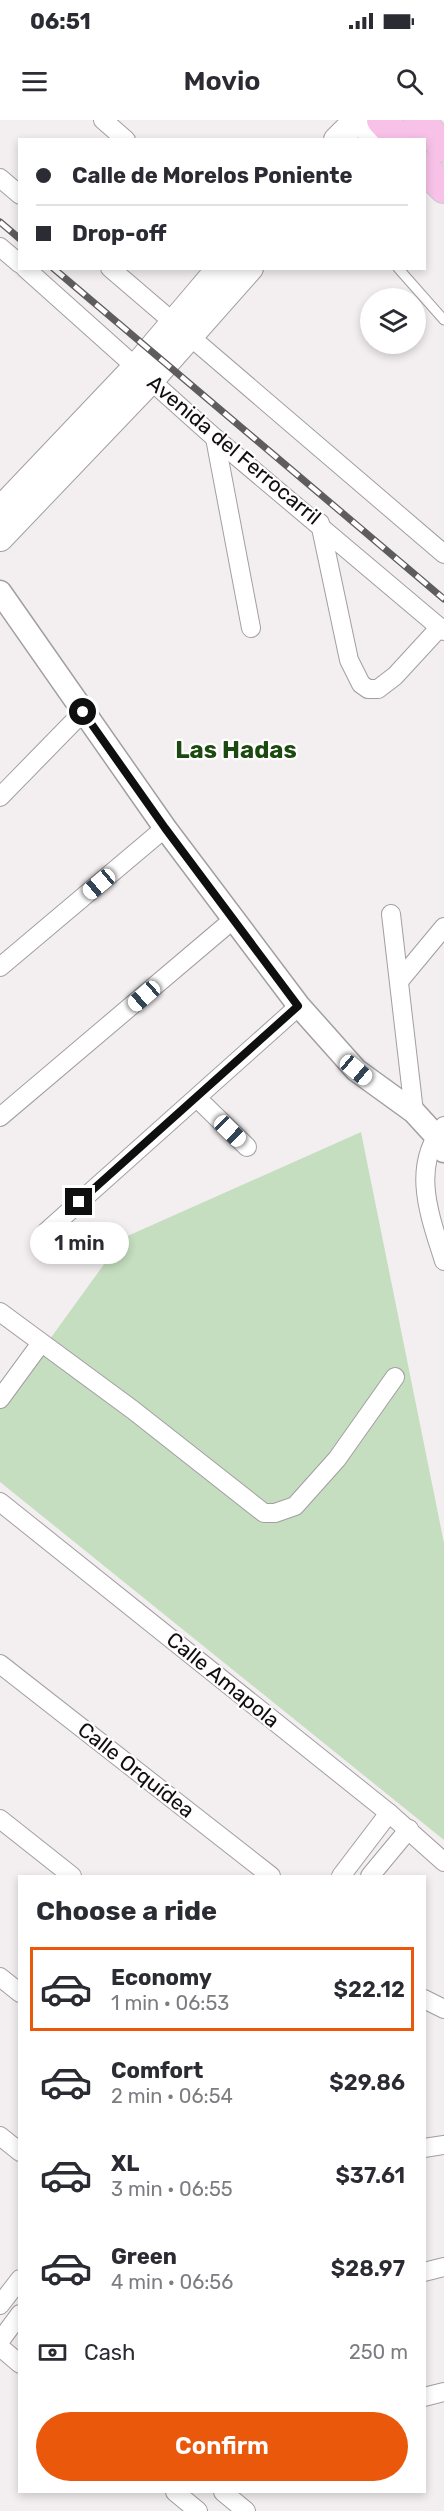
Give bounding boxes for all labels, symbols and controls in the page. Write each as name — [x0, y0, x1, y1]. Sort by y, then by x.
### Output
text: 06:51 — [30, 8, 91, 35]
icon: menu — [18, 65, 51, 98]
text: Movio — [183, 65, 261, 97]
icon: search — [393, 65, 426, 98]
text: Calle de Morelos Poniente — [72, 162, 353, 189]
text: Drop-off — [72, 220, 167, 247]
map controls — [360, 288, 426, 354]
button: layers — [360, 288, 426, 354]
street label: Avenida del Ferrocarril — [142, 370, 326, 530]
route start — [69, 698, 96, 725]
district label: Las Hadas — [175, 736, 297, 764]
car — [79, 866, 119, 902]
car — [125, 977, 163, 1015]
car — [336, 1052, 376, 1088]
car — [211, 1112, 249, 1150]
route end — [65, 1188, 92, 1215]
callout: 1 min — [29, 1223, 128, 1265]
text: 1 min — [54, 1231, 105, 1255]
street label: Calle Amapola — [162, 1627, 285, 1733]
street label: Calle Orquídea — [73, 1716, 199, 1823]
text: Choose a ride — [36, 1895, 217, 1927]
icon: car — [39, 1962, 93, 2016]
text: Economy — [111, 1964, 212, 1991]
text: $22.12 — [334, 1976, 405, 2003]
text: 1 min · 06:53 — [111, 1991, 229, 2015]
icon: car — [39, 2055, 93, 2109]
text: Comfort — [111, 2057, 203, 2084]
text: $29.86 — [329, 2069, 405, 2096]
text: 2 min · 06:54 — [111, 2084, 233, 2108]
icon: car — [39, 2148, 93, 2202]
text: XL — [111, 2150, 139, 2177]
text: $37.61 — [335, 2162, 405, 2189]
text: 3 min · 06:55 — [111, 2177, 233, 2201]
icon: car — [39, 2241, 93, 2295]
text: Green — [111, 2243, 177, 2270]
text: $28.97 — [331, 2255, 405, 2282]
text: 4 min · 06:56 — [111, 2270, 233, 2294]
icon: cash — [36, 2336, 69, 2369]
text: Cash — [84, 2339, 135, 2366]
text: 250 m — [349, 2340, 408, 2364]
button: Confirm — [36, 2412, 408, 2481]

